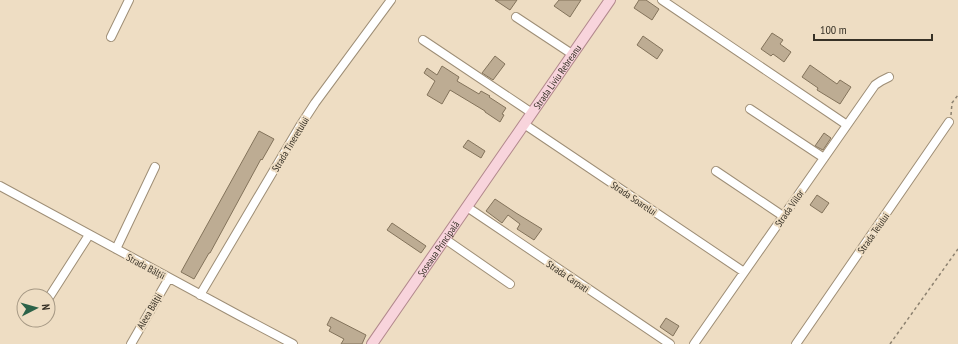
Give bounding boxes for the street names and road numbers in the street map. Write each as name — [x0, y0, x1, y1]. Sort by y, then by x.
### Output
street label: Strada Liviu Rebreanu — [530, 42, 584, 112]
street label: Strada Tineretului — [269, 114, 312, 174]
street label: Strada Soarelui — [608, 178, 659, 218]
street label: Strada Viilor — [772, 187, 807, 229]
street label: Strada Teiului — [855, 210, 892, 256]
street label: Șoseaua Principală — [415, 219, 462, 279]
street label: Strada Bălții — [124, 251, 168, 282]
street label: Strada Carpati — [544, 257, 592, 295]
street label: Aleea Bălții — [134, 291, 165, 332]

